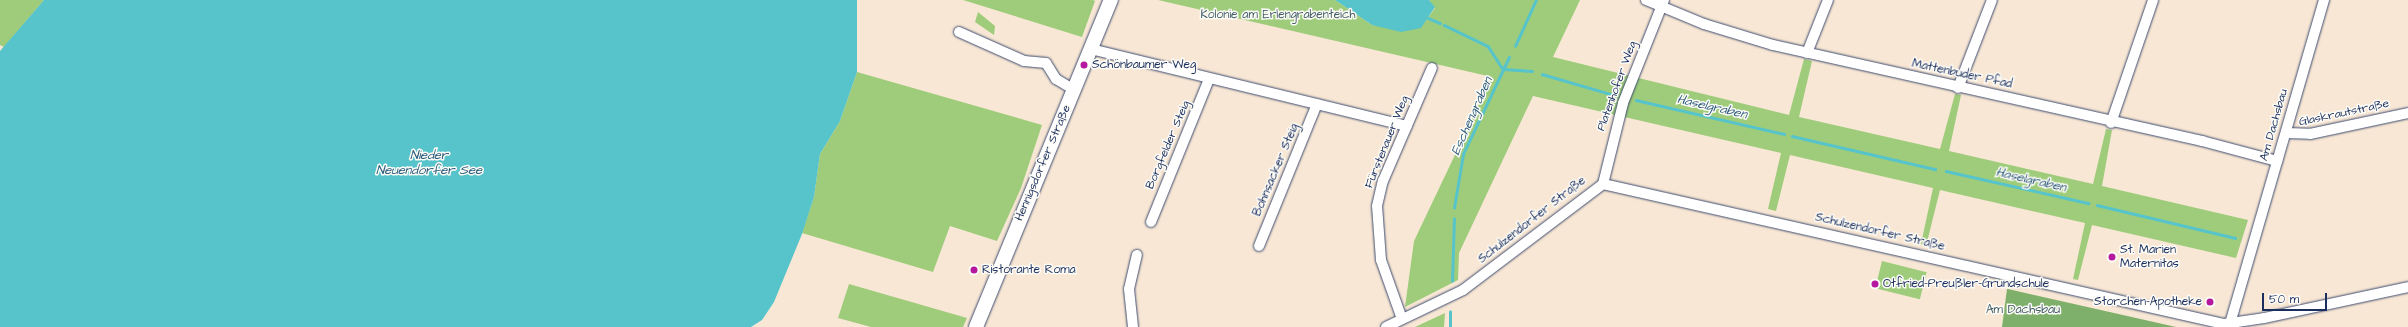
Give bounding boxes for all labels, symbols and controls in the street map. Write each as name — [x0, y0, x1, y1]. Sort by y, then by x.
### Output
park label: Kolonie am Erlengrabenteich — [1201, 8, 1355, 22]
street label: Platenhofer Weg — [1594, 39, 1640, 133]
street label: Mattenbuder Pfad — [1911, 56, 2013, 92]
place label: Schönbaumer Weg — [1092, 58, 1196, 72]
marker: Schönbaumer Weg — [1079, 60, 1089, 70]
water label: Eschengraben — [1448, 75, 1496, 157]
street label: Am Dachsbau — [2257, 87, 2291, 163]
water label: Haselgraben — [1675, 91, 1749, 123]
street label: Fürstenauer Weg — [1362, 94, 1412, 190]
street label: Glaskrautstraße — [2298, 96, 2390, 130]
street label: Borgfelder Steig — [1143, 99, 1193, 191]
street label: Hennigsdorfer Straße — [1012, 103, 1074, 223]
street label: Bohnsacker Steig — [1250, 121, 1302, 219]
water label: Nieder Neuendorfer See — [376, 148, 482, 179]
water label: Haselgraben — [1994, 164, 2068, 196]
street label: Schulzendorfer Straße — [1475, 174, 1589, 266]
street label: Schulzendorfer Straße — [1814, 210, 1946, 254]
place label: St. Marien Maternitas — [2120, 243, 2179, 271]
marker: St. Marien Maternitas — [2107, 252, 2117, 262]
place label: Ristorante Roma — [982, 263, 1076, 277]
marker: Ristorante Roma — [969, 265, 979, 275]
place label: Otfried-Preußler-Grundschule — [1883, 277, 2049, 291]
marker: Otfried-Preußler-Grundschule — [1870, 279, 1880, 289]
scale bar — [2264, 285, 2329, 311]
text: 50 m — [2269, 291, 2299, 308]
place label: Storchen-Apotheke — [2094, 295, 2202, 309]
marker: Storchen-Apotheke — [2205, 297, 2215, 307]
park label: Am Dachsbau — [1986, 303, 2060, 317]

